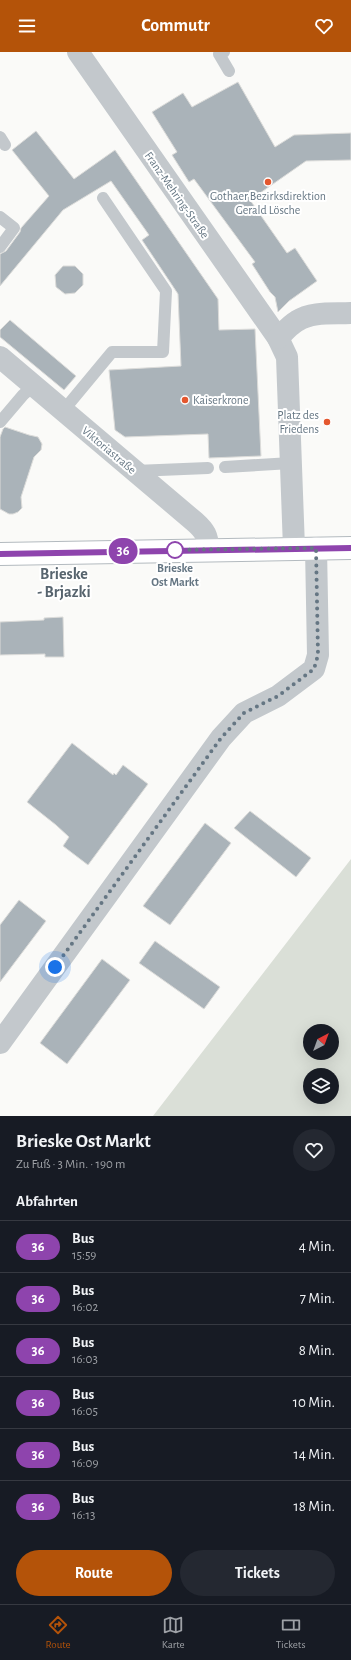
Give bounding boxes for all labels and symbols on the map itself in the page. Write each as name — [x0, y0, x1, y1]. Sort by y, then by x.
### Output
street label: Franz-Mehring-Straße — [143, 149, 211, 241]
marker: Gothaer Bezirksdirektion Gerald Lösche — [263, 177, 273, 187]
place label: Gothaer Bezirksdirektion Gerald Lösche — [210, 190, 326, 216]
place label: Kaiserkrone — [193, 394, 249, 406]
marker: Kaiserkrone — [180, 395, 190, 405]
place label: Platz des Friedens — [277, 409, 319, 435]
marker: Platz des Friedens — [322, 417, 332, 427]
street label: Viktoriastraße — [80, 424, 138, 476]
line badge: 36 — [105, 538, 141, 564]
marker: Brieske Ost Markt — [166, 541, 184, 559]
place label: Brieske Ost Markt — [151, 562, 199, 588]
district label: Brieske - Brjazki — [37, 566, 91, 601]
your location — [45, 957, 65, 977]
north arrow — [303, 1024, 339, 1060]

